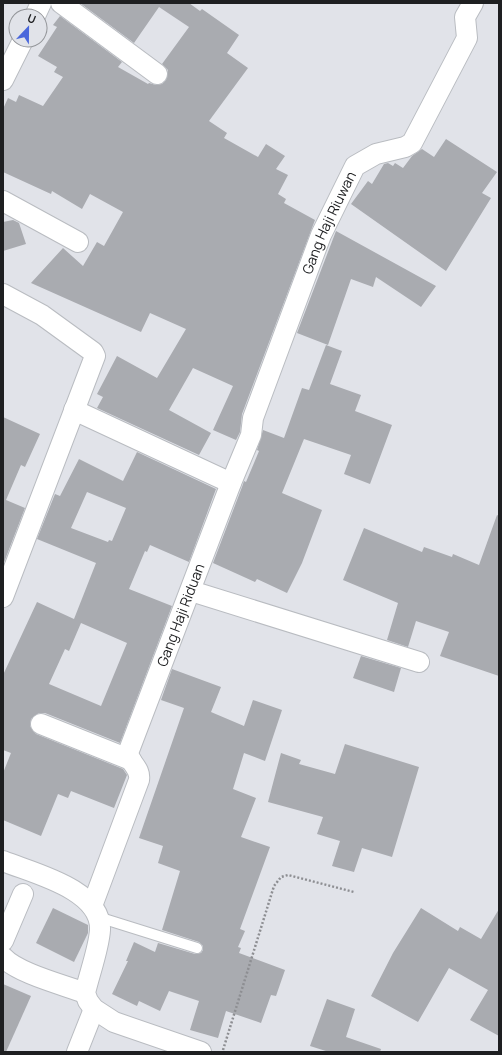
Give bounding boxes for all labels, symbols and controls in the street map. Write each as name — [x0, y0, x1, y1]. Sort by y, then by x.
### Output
north arrow — [8, 8, 48, 48]
text: U — [25, 10, 38, 27]
street label: Gang Haji Riuwan — [297, 168, 360, 277]
street label: Gang Haji Riduan — [152, 561, 208, 669]

